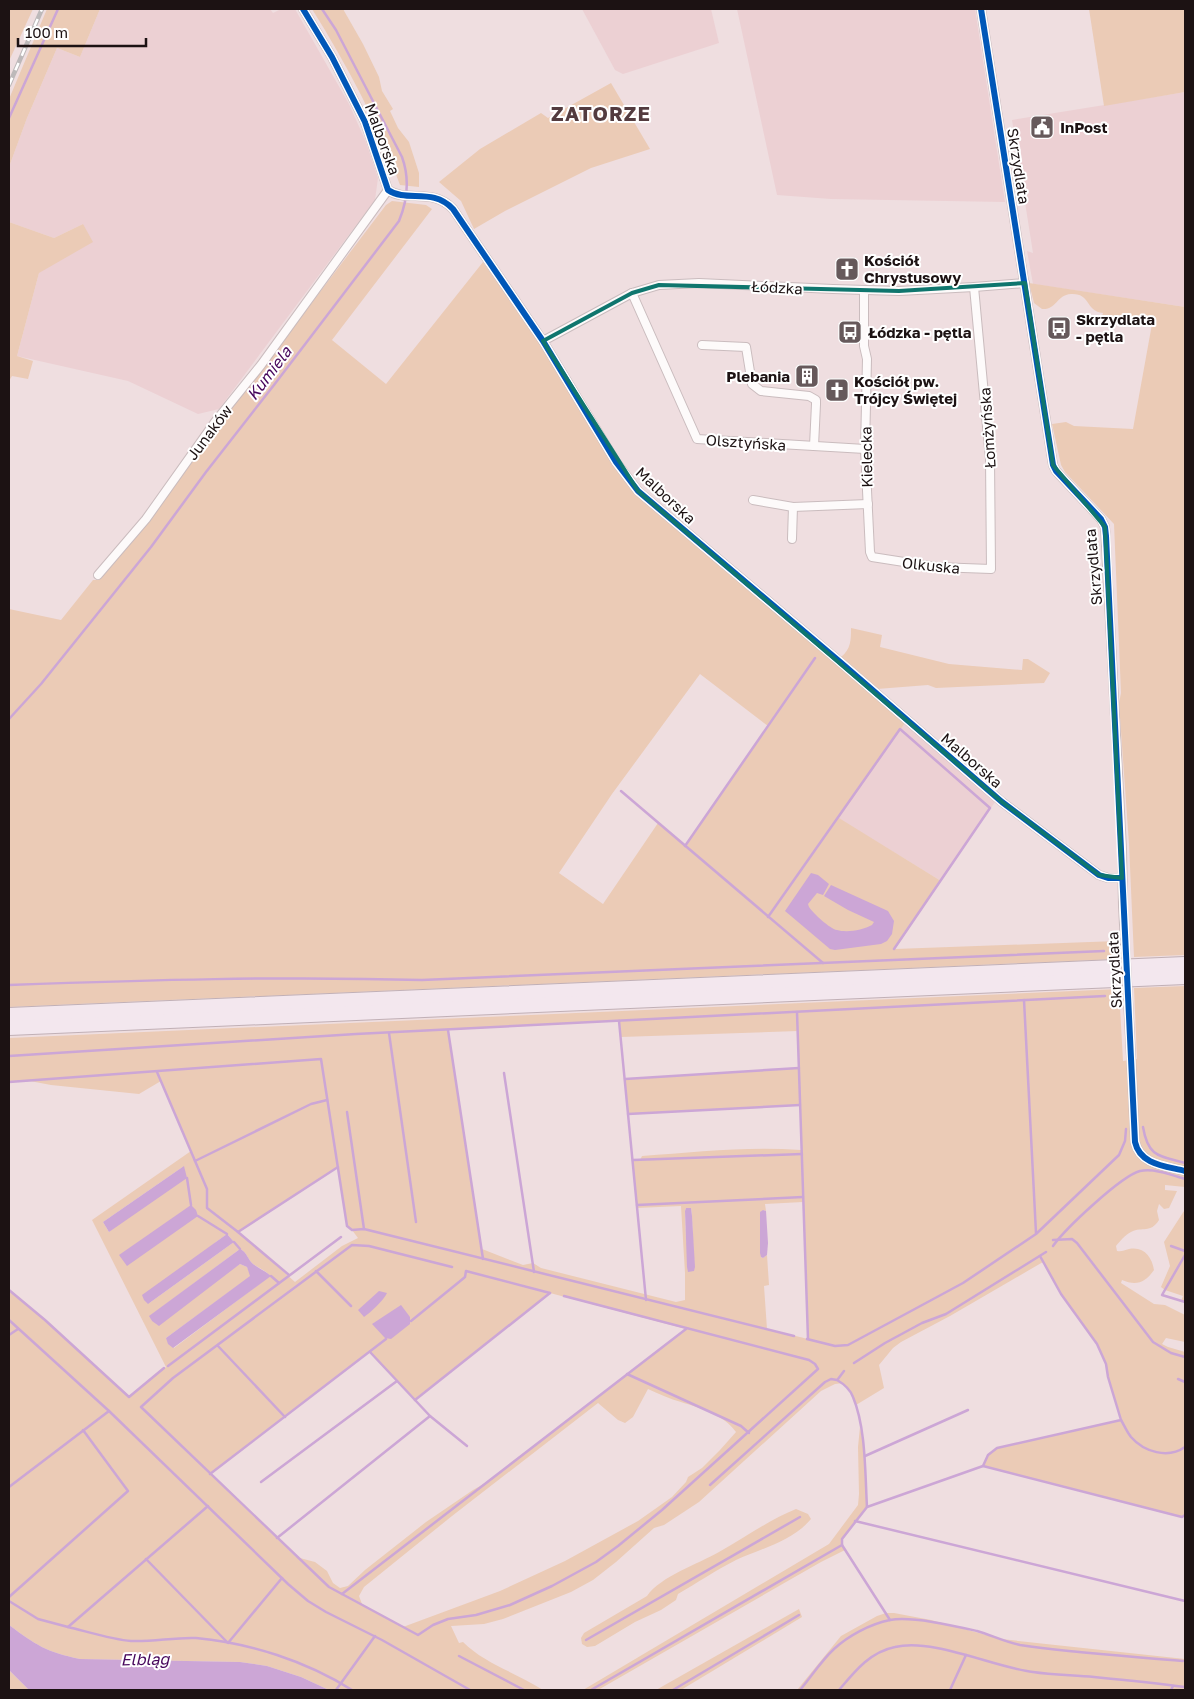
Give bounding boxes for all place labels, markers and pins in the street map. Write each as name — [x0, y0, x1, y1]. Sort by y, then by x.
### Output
public building icon: InPost — [1029, 114, 1055, 140]
place label: InPost — [1060, 118, 1107, 136]
place label: Kościół Chrystusowy — [864, 251, 961, 286]
church icon: Kościół Chrystusowy — [834, 256, 860, 282]
place label: Skrzydlata - pętla — [1076, 310, 1155, 345]
bus stop icon: Skrzydlata - pętla — [1046, 315, 1072, 341]
bus stop icon: Łódzka - pętla — [837, 319, 863, 345]
place label: Łódzka - pętla — [868, 323, 972, 341]
building icon: Plebania — [794, 363, 820, 389]
place label: Plebania — [726, 367, 790, 385]
place label: Kościół pw. Trójcy Świętej — [854, 372, 957, 407]
church icon: Kościół pw. Trójcy Świętej — [824, 377, 850, 403]

